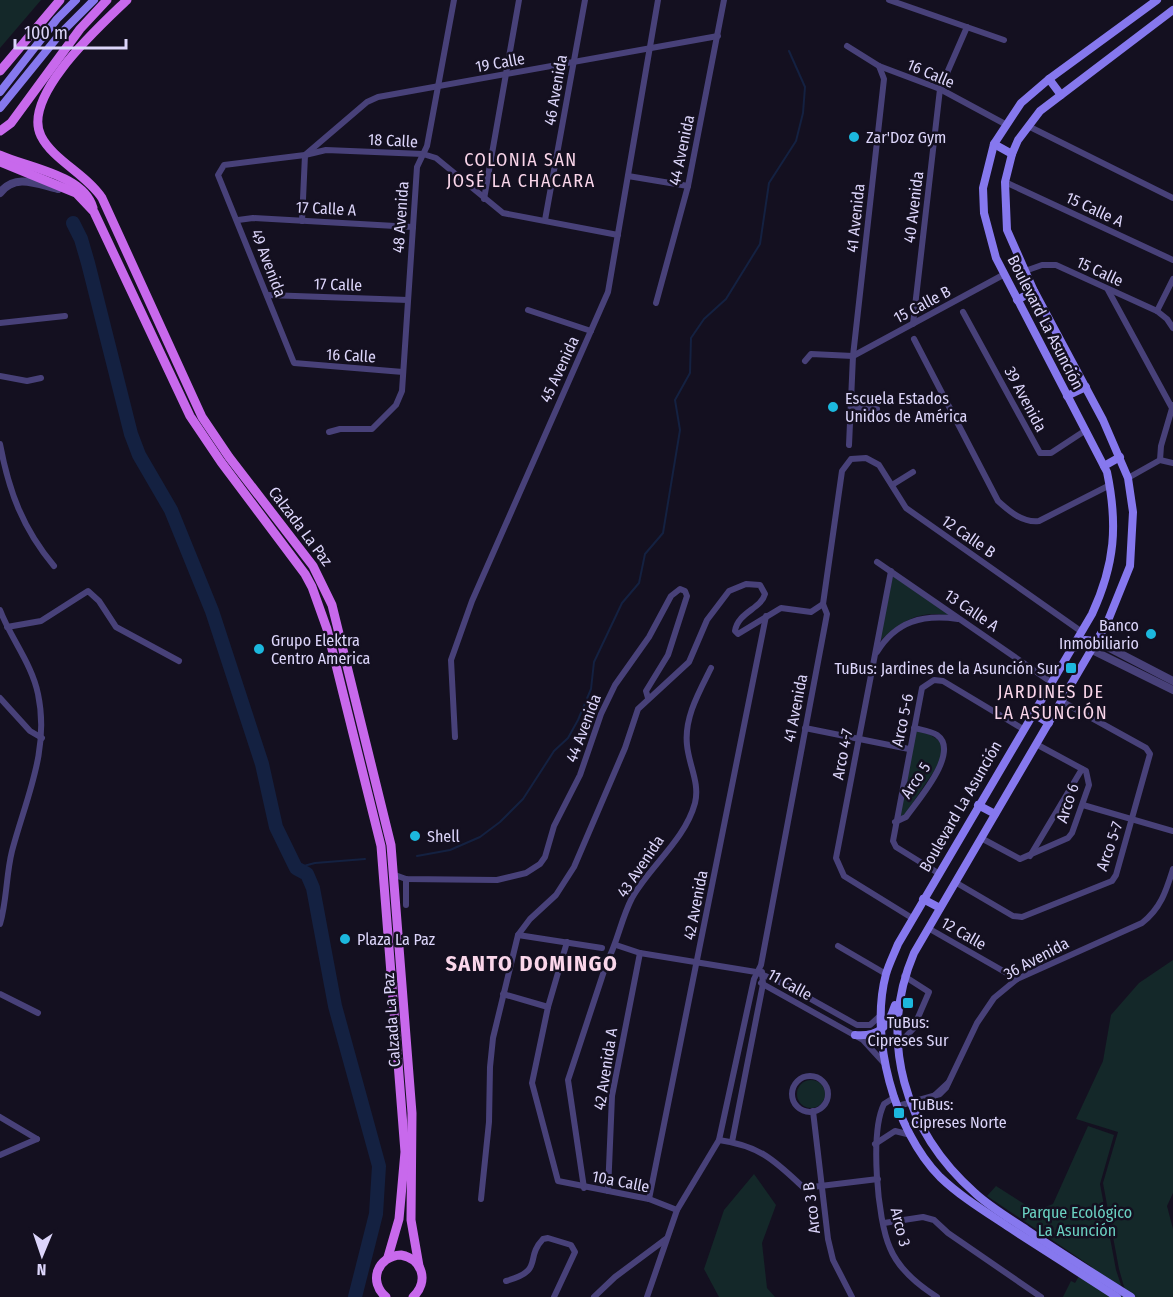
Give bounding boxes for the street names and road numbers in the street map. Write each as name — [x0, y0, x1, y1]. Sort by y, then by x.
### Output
street label: 19 Calle — [474, 49, 526, 76]
street label: 46 Avenida — [540, 53, 571, 127]
street label: 16 Calle — [904, 55, 958, 92]
street label: 44 Avenida — [665, 113, 698, 187]
street label: 18 Calle — [368, 130, 418, 151]
street label: 40 Avenida — [900, 170, 927, 244]
street label: 48 Avenida — [389, 180, 412, 253]
street label: 41 Avenida — [842, 183, 869, 253]
street label: 15 Calle A — [1063, 188, 1127, 231]
street label: 17 Calle A — [295, 197, 357, 220]
street label: 49 Avenida — [247, 227, 290, 300]
street label: Boulevard La Asunción — [1003, 252, 1088, 393]
street label: 15 Calle — [1073, 252, 1126, 291]
street label: 17 Calle — [313, 274, 363, 295]
street label: 15 Calle B — [890, 281, 954, 327]
street label: 45 Avenida — [536, 333, 583, 405]
street label: 16 Calle — [326, 345, 376, 366]
street label: 39 Avenida — [1001, 363, 1051, 435]
street label: Calzada La Paz — [265, 483, 337, 570]
street label: 12 Calle B — [938, 511, 1000, 562]
street label: 13 Calle A — [941, 585, 1003, 636]
street label: 41 Avenida — [780, 672, 811, 744]
street label: 44 Avenida — [562, 691, 605, 765]
street label: Arco 5-6 — [888, 692, 917, 748]
street label: Arco 4-7 — [828, 727, 857, 781]
street label: Boulevard La Asunción — [915, 737, 1006, 875]
street label: Arco 5 — [896, 759, 934, 802]
street label: Arco 6 — [1052, 781, 1083, 825]
street label: Arco 5-7 — [1092, 818, 1127, 873]
street label: 43 Avenida — [613, 832, 668, 901]
street label: 42 Avenida — [679, 868, 712, 942]
street label: 12 Calle — [938, 913, 990, 954]
street label: 36 Avenida — [1000, 933, 1072, 984]
street label: 11 Calle — [764, 965, 815, 1004]
street label: Calzada La Paz — [379, 972, 404, 1068]
street label: 42 Avenida A — [590, 1026, 621, 1111]
street label: 10a Calle — [591, 1167, 651, 1196]
street label: Arco 3 B — [799, 1181, 824, 1235]
street label: Arco 3 — [887, 1206, 915, 1249]

